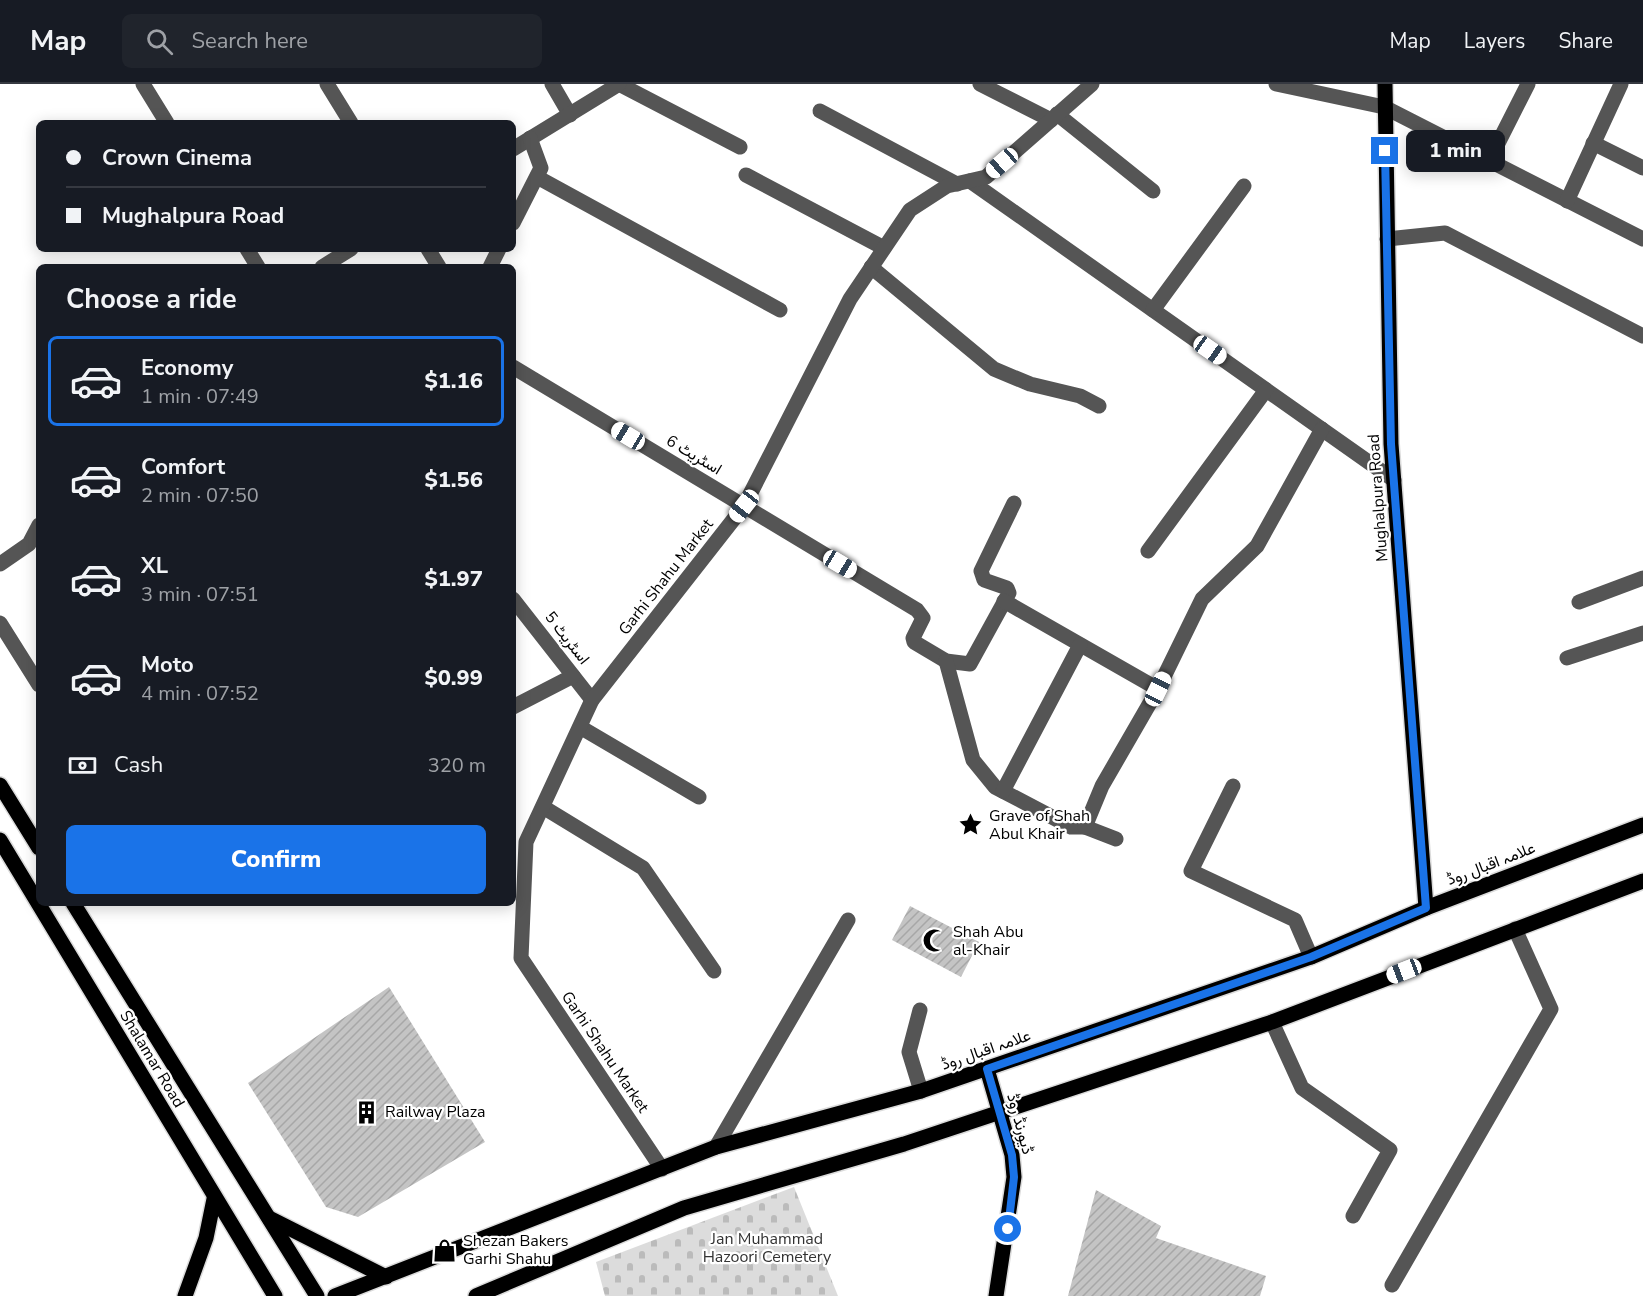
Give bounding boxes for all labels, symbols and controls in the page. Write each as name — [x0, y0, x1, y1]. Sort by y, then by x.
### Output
search box — [122, 14, 542, 68]
text: Map — [30, 22, 86, 60]
icon: search — [143, 25, 176, 58]
text: Search here — [191, 26, 308, 56]
text: Map — [1389, 27, 1431, 55]
text: Layers — [1464, 27, 1525, 55]
text: Share — [1558, 27, 1613, 55]
callout: 1 min — [1406, 130, 1505, 172]
route end — [1371, 137, 1398, 164]
text: 1 min — [1429, 137, 1482, 164]
text: Crown Cinema — [102, 143, 252, 173]
car — [983, 144, 1021, 182]
text: Mughalpura Road — [102, 201, 284, 231]
text: Choose a ride — [66, 281, 237, 318]
car — [1190, 332, 1230, 368]
text: Economy — [141, 353, 233, 383]
icon: car — [69, 354, 123, 408]
text: $1.16 — [424, 366, 483, 396]
text: 1 min · 07:49 — [141, 383, 259, 410]
car — [608, 419, 648, 453]
street label: اسٹریٹ 6 — [662, 430, 726, 480]
street label: Mughalpura Road — [1363, 433, 1393, 563]
text: Comfort — [141, 452, 225, 482]
icon: car — [69, 453, 123, 507]
text: $1.56 — [424, 465, 483, 495]
text: 2 min · 07:50 — [141, 482, 259, 509]
car — [726, 486, 762, 526]
street label: Garhi Shahu Market — [614, 514, 719, 640]
car — [820, 547, 860, 581]
text: XL — [141, 551, 168, 581]
icon: car — [69, 552, 123, 606]
text: $1.97 — [424, 564, 483, 594]
text: 3 min · 07:51 — [141, 581, 259, 608]
street label: اسٹریٹ 5 — [539, 607, 595, 669]
text: Moto — [141, 650, 194, 680]
icon: car — [69, 651, 123, 705]
text: $0.99 — [424, 663, 483, 693]
car — [1142, 669, 1174, 709]
text: 4 min · 07:52 — [141, 680, 259, 707]
icon: cash — [66, 749, 99, 782]
text: Cash — [114, 750, 163, 780]
text: 320 m — [428, 752, 486, 779]
place label: Grave of Shah Abul Khair — [989, 805, 1090, 845]
place icon: Grave of Shah Abul Khair — [958, 812, 984, 838]
button: Confirm — [66, 825, 486, 894]
street label: علامہ اقبال روڈ — [1444, 837, 1538, 891]
place label: Shah Abu al-Khair — [953, 921, 1024, 961]
mosque icon: Shah Abu al-Khair — [922, 928, 948, 954]
car — [1384, 956, 1424, 986]
street label: Garhi Shahu Market — [556, 987, 654, 1117]
street label: Shalamar Road — [114, 1006, 190, 1112]
street label: علامہ اقبال روڈ — [938, 1024, 1034, 1076]
street label: ڈیورنڈ روڈ — [1001, 1091, 1039, 1157]
building icon: Railway Plaza — [354, 1099, 380, 1125]
place label: Railway Plaza — [385, 1101, 486, 1123]
route start — [994, 1215, 1021, 1242]
park label: Jan Muhammad Hazoori Cemetery — [703, 1228, 832, 1268]
place label: Shezan Bakers Garhi Shahu — [463, 1230, 568, 1270]
shop icon: Shezan Bakers Garhi Shahu — [432, 1237, 458, 1263]

